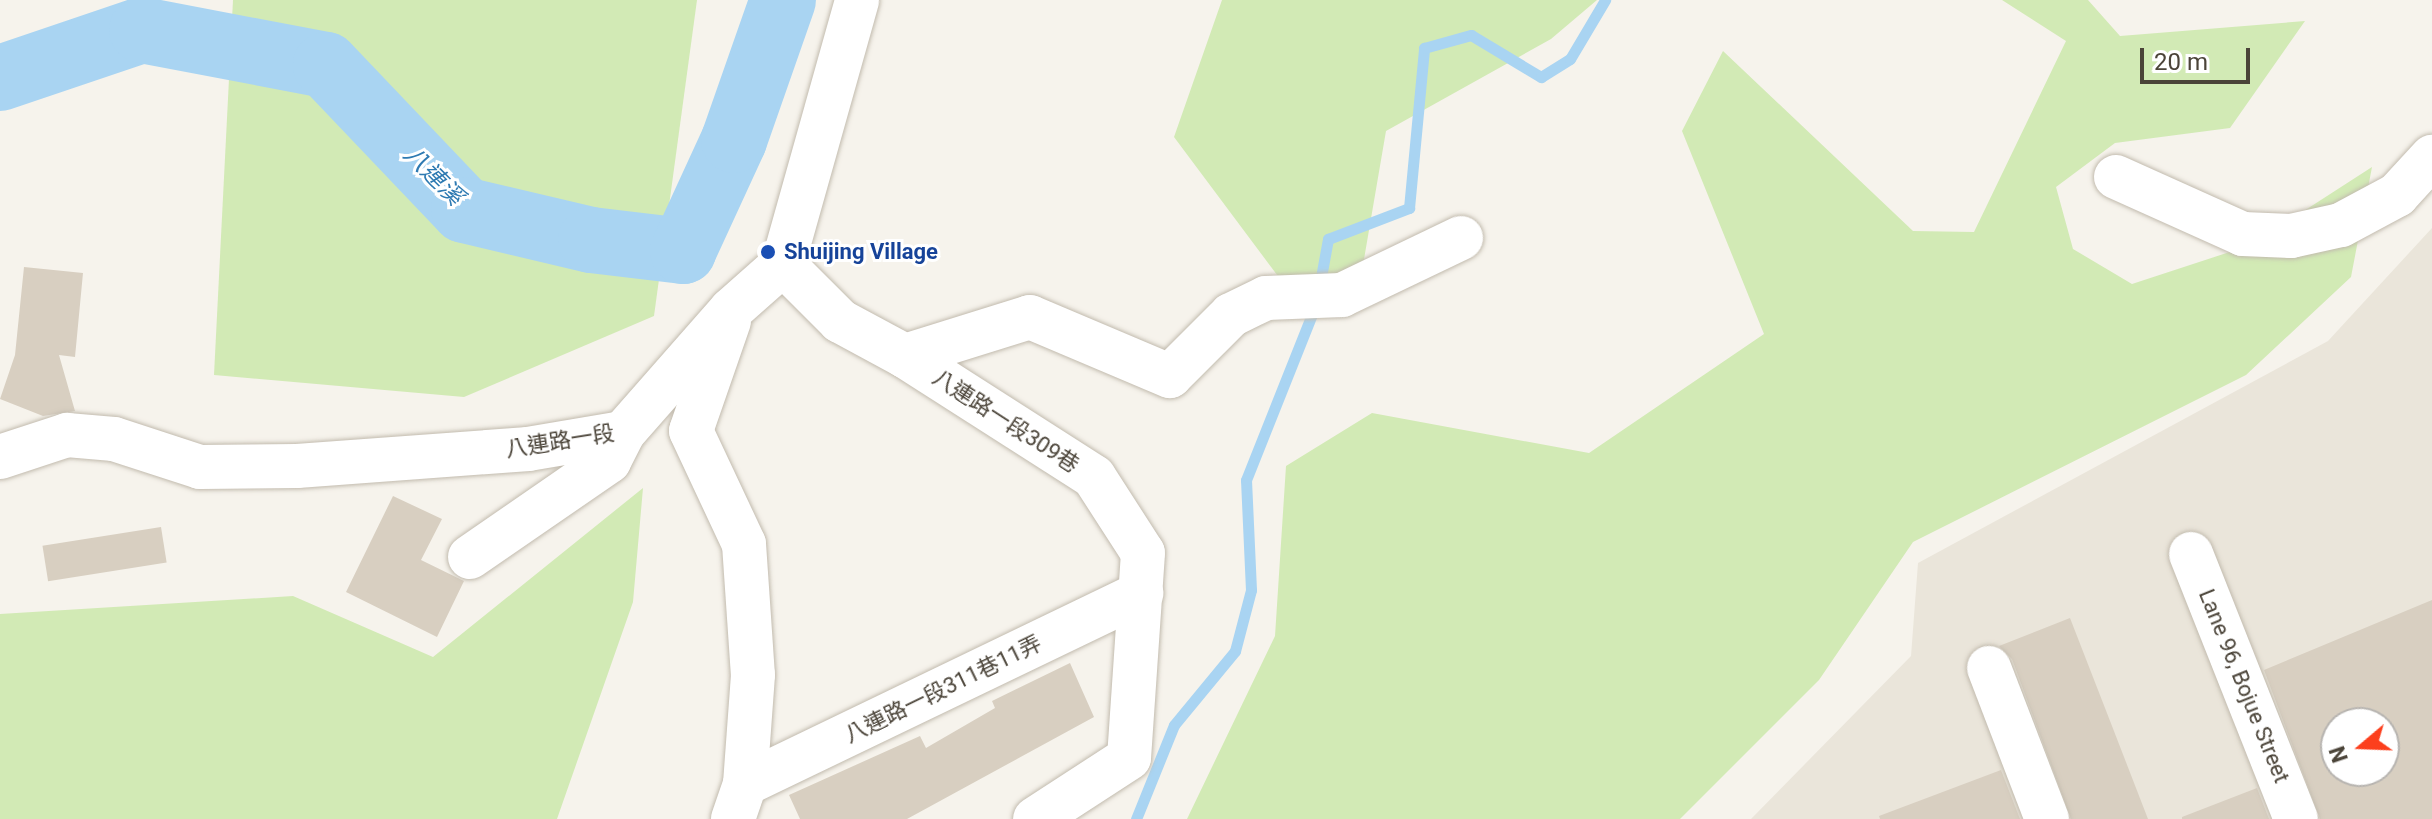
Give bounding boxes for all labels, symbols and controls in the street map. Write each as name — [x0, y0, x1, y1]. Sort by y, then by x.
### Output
scale bar — [2144, 32, 2254, 82]
text: 20 m — [2154, 48, 2208, 76]
water label: 八連溪 — [397, 140, 469, 212]
place label: Shuijing Village — [784, 239, 938, 265]
marker: Shuijing Village — [759, 243, 777, 261]
street label: 八連路一段309巷 — [928, 364, 1084, 478]
street label: 八連路一段 — [504, 419, 616, 463]
street label: Lane 96, Bojue Street — [2193, 585, 2295, 787]
street label: 八連路一段311巷11弄 — [840, 630, 1046, 748]
north arrow — [2320, 707, 2400, 787]
text: N — [2324, 743, 2353, 766]

